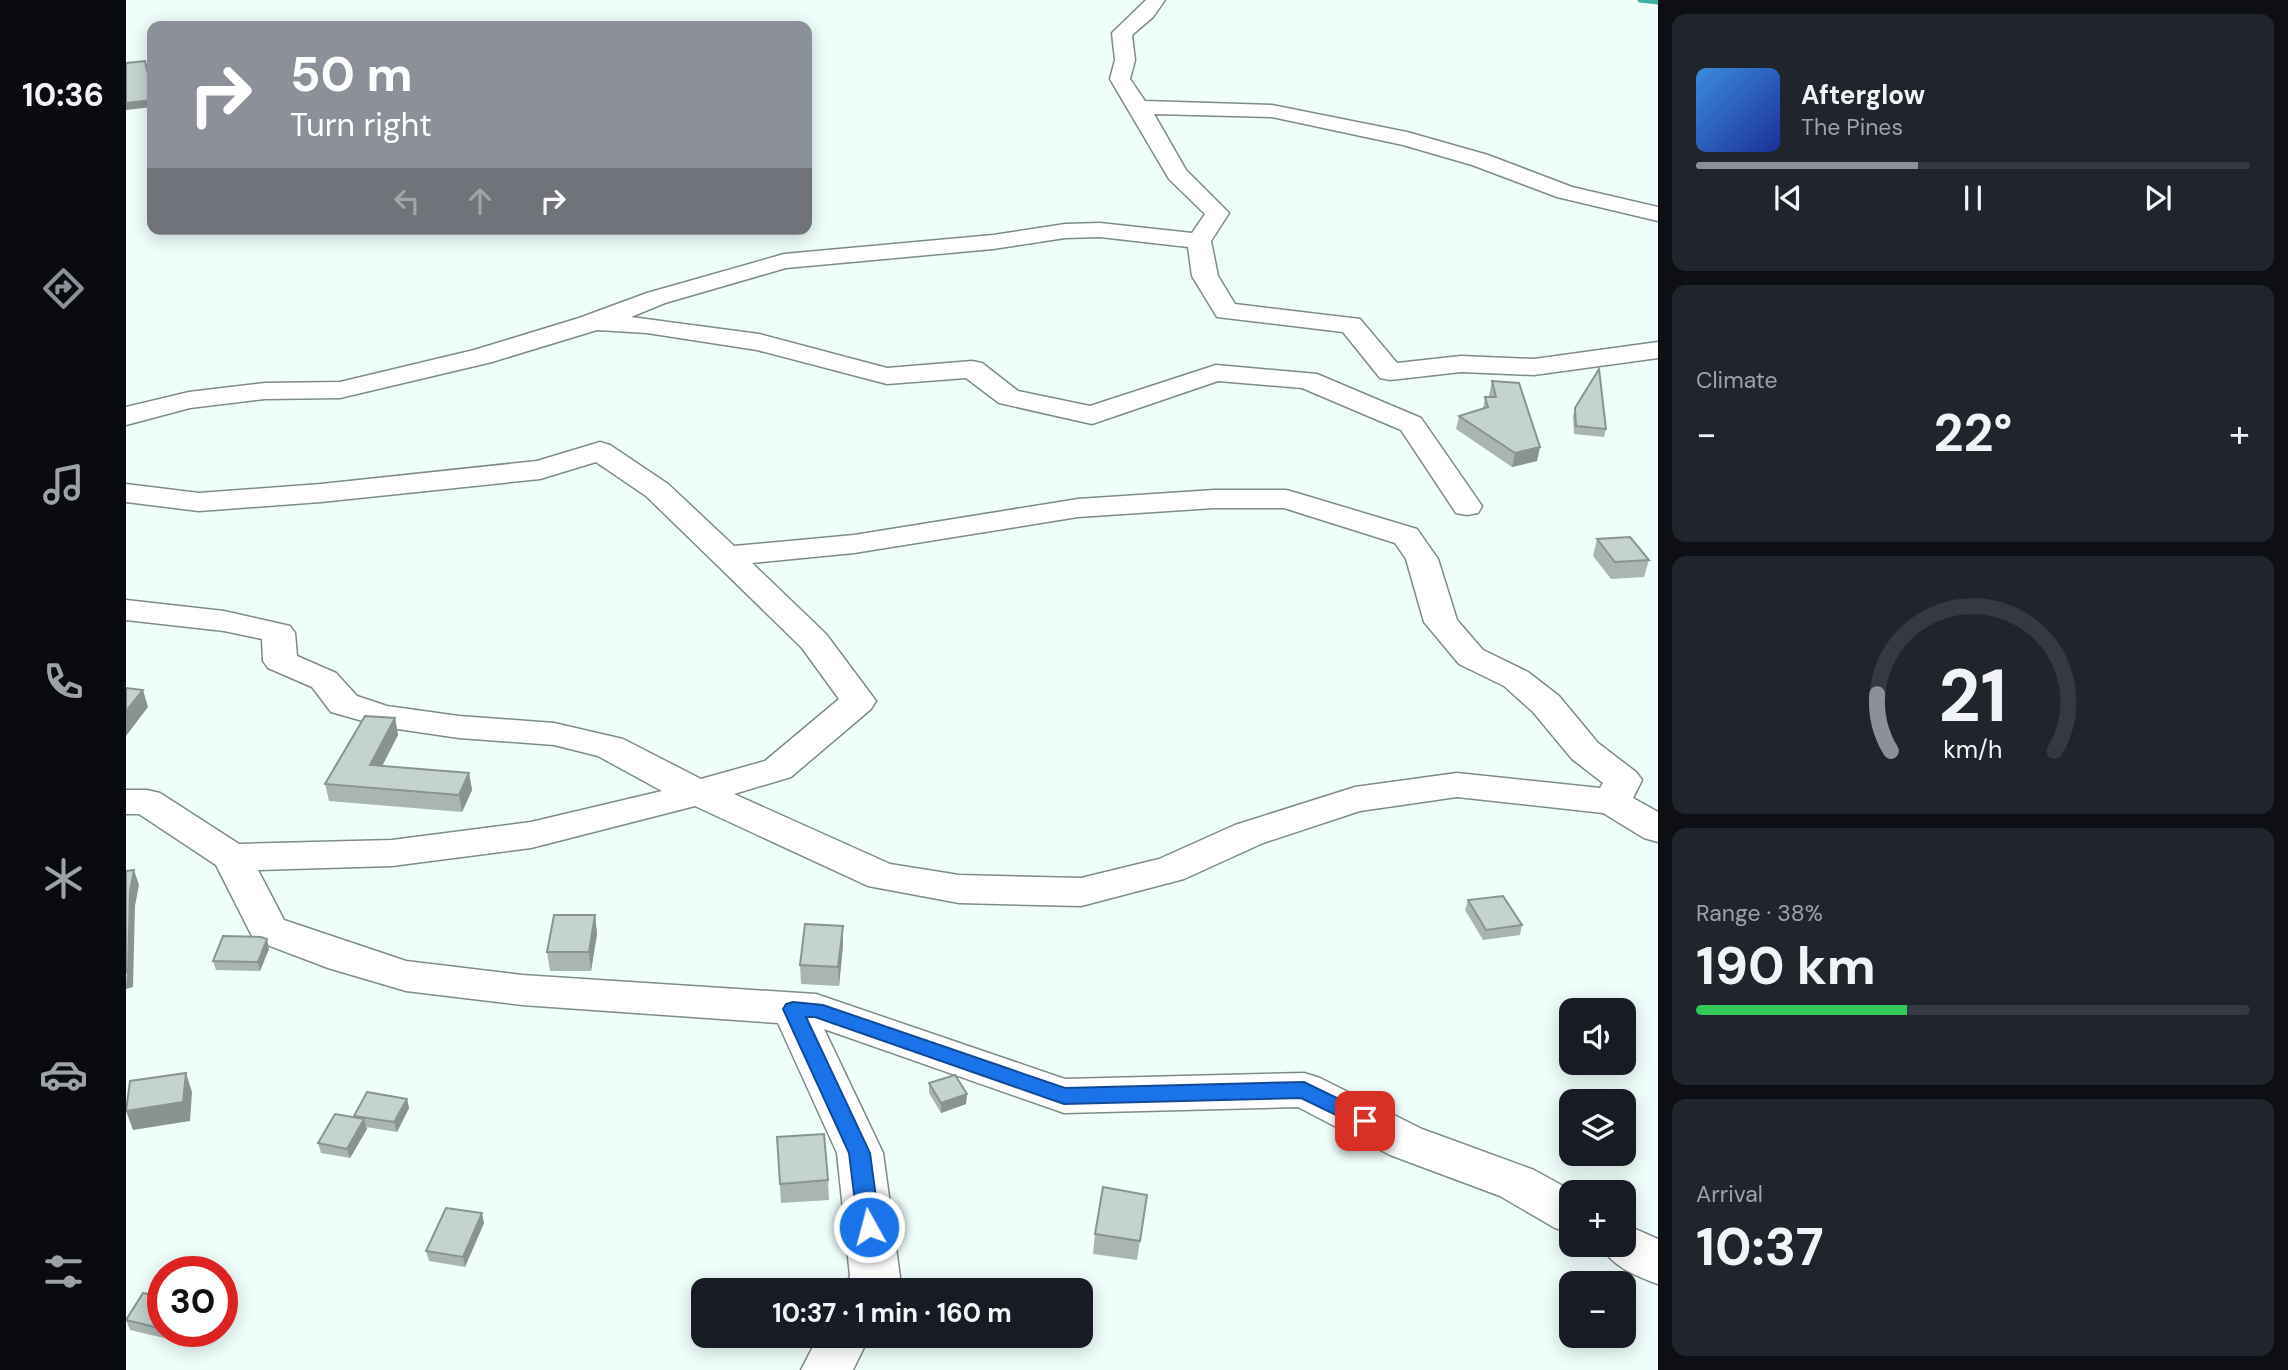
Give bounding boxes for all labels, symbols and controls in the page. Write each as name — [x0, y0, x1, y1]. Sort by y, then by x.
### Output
text: 50 m — [290, 42, 413, 106]
icon: right — [175, 49, 266, 140]
text: 10:36 — [22, 74, 104, 116]
text: Afterglow — [1801, 78, 1925, 112]
text: Turn right — [290, 104, 432, 146]
text: The Pines — [1801, 112, 1903, 142]
icon: previous — [1769, 179, 1807, 217]
icon: pause — [1954, 179, 1992, 217]
icon: next — [2139, 179, 2177, 217]
icon: left — [388, 182, 426, 220]
icon: ahead — [461, 182, 499, 220]
icon: right — [534, 182, 572, 220]
icon: directions — [39, 264, 88, 313]
text: Climate — [1696, 365, 1778, 395]
text: 22° — [1934, 399, 2012, 467]
text: − — [1696, 409, 1717, 459]
text: + — [2229, 409, 2250, 459]
icon: music — [39, 460, 88, 509]
text: 21 — [1939, 649, 2007, 744]
icon: phone — [39, 657, 88, 706]
text: km/h — [1943, 733, 2003, 766]
icon: climate — [39, 854, 88, 903]
text: Range · 38% — [1696, 898, 1823, 928]
text: 190 km — [1696, 932, 1876, 1000]
map controls — [1559, 998, 1636, 1348]
button: sound — [1559, 998, 1636, 1075]
icon: car — [39, 1050, 88, 1099]
button: layers — [1559, 1089, 1636, 1166]
pin — [1335, 1091, 1395, 1151]
icon: arrive — [1346, 1102, 1384, 1140]
text: Arrival — [1696, 1179, 1763, 1209]
button: + — [1559, 1180, 1636, 1257]
position arrow — [832, 1190, 906, 1264]
text: 10:37 — [1696, 1213, 1824, 1281]
icon: filters — [39, 1247, 88, 1296]
speed limit sign: 30 — [147, 1256, 238, 1347]
button: − — [1559, 1271, 1636, 1348]
text: 10:37 · 1 min · 160 m — [772, 1296, 1012, 1330]

